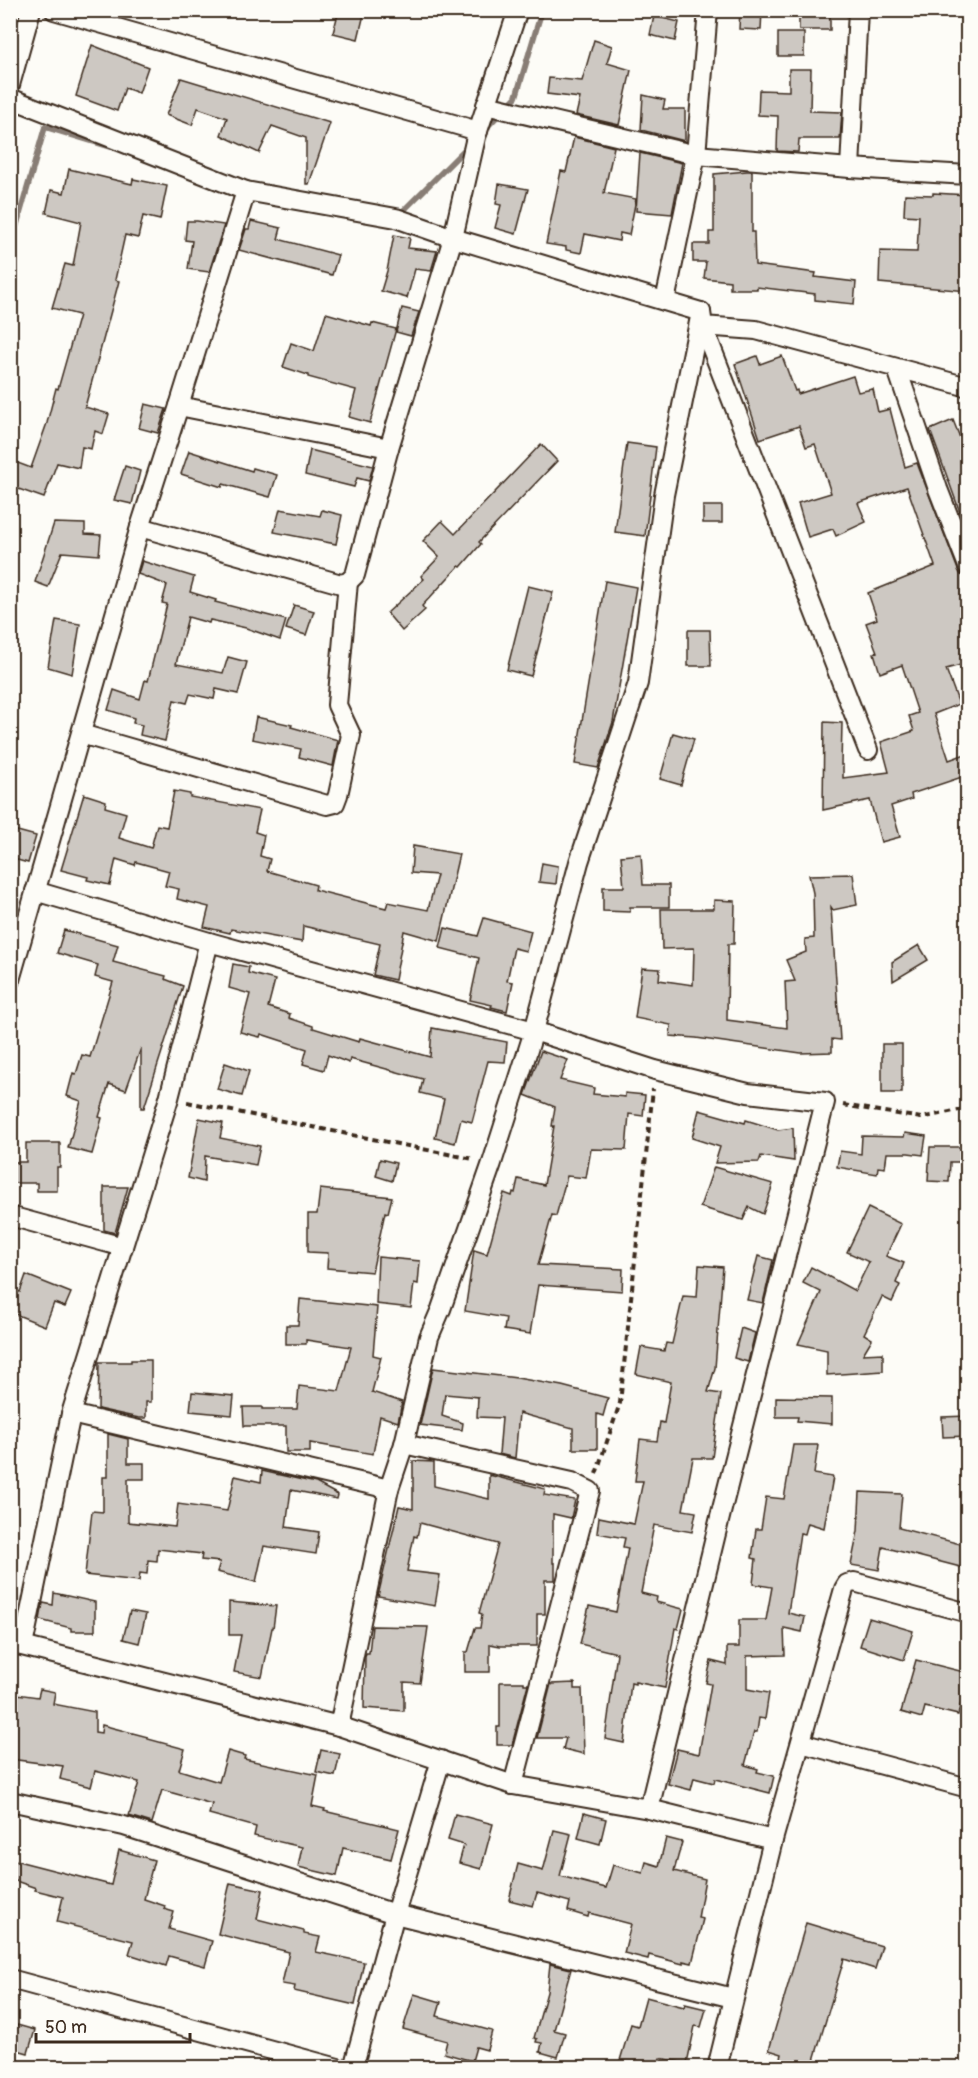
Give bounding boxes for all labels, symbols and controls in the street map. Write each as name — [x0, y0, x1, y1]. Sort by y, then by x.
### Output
scale bar — [36, 2006, 190, 2044]
text: 50 m — [45, 2016, 87, 2039]

